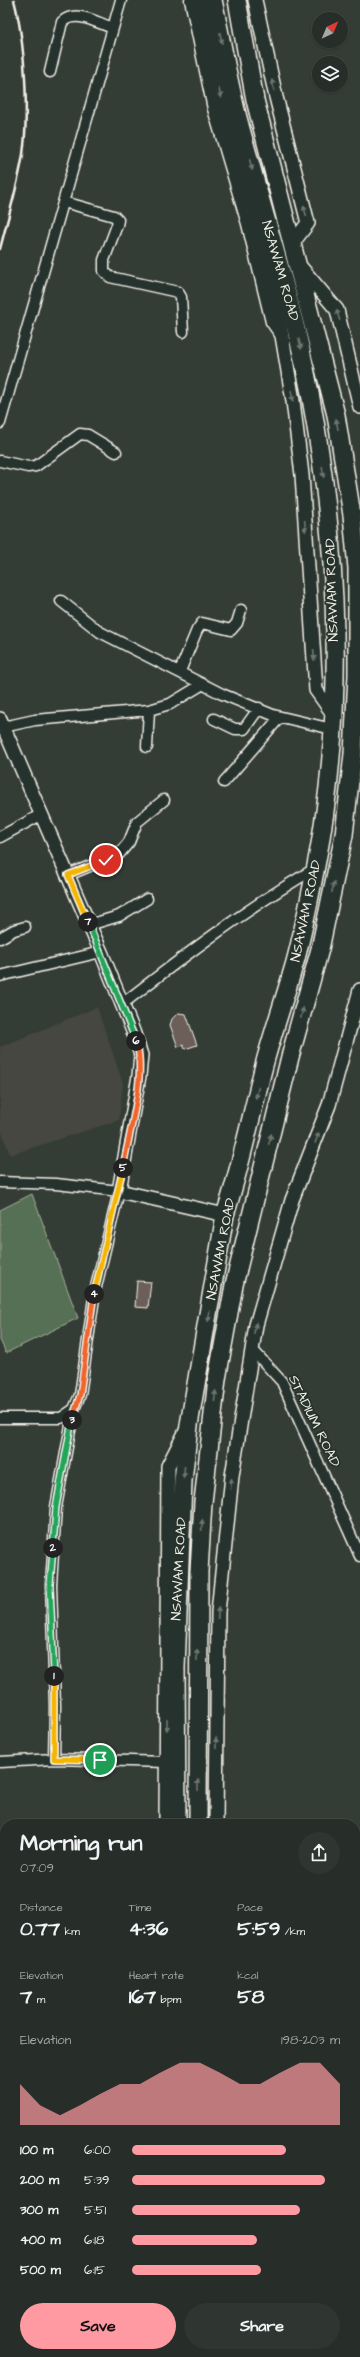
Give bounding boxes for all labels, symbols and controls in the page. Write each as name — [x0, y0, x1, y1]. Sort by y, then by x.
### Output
north arrow — [312, 12, 348, 48]
map controls — [312, 12, 348, 92]
one-way arrow — [219, 32, 225, 44]
button: layers — [312, 56, 348, 92]
one-way arrow — [270, 79, 276, 91]
one-way arrow — [217, 87, 223, 99]
one-way arrow — [248, 159, 254, 171]
one-way arrow — [302, 204, 308, 216]
street label: NSAWAM ROAD — [256, 219, 304, 323]
one-way arrow — [335, 308, 341, 320]
one-way arrow — [297, 338, 303, 350]
one-way arrow — [289, 390, 295, 402]
one-way arrow — [334, 418, 340, 430]
one-way arrow — [320, 466, 326, 478]
one-way arrow — [301, 520, 308, 532]
street label: NSAWAM ROAD — [320, 538, 344, 642]
one-way arrow — [310, 649, 317, 661]
pin — [89, 843, 123, 877]
icon: check — [95, 849, 117, 871]
street label: NSAWAM ROAD — [285, 858, 327, 964]
one-way arrow — [331, 881, 337, 893]
pin: 7 — [78, 912, 98, 932]
text: 7 — [85, 914, 91, 929]
one-way arrow — [299, 1007, 305, 1019]
pin: 6 — [126, 1031, 146, 1051]
text: 6 — [133, 1033, 139, 1048]
one-way arrow — [254, 1087, 260, 1100]
one-way arrow — [314, 1131, 320, 1143]
one-way arrow — [268, 1133, 274, 1145]
pin: 5 — [113, 1158, 133, 1178]
text: 5 — [119, 1160, 127, 1175]
street label: NSAWAM ROAD — [201, 1196, 241, 1302]
pin: 4 — [84, 1284, 104, 1304]
text: 4 — [90, 1286, 98, 1301]
one-way arrow — [206, 1310, 212, 1322]
one-way arrow — [253, 1321, 259, 1334]
street label: STADIUM ROAD — [283, 1372, 345, 1470]
one-way arrow — [212, 1390, 219, 1402]
pin: 3 — [62, 1410, 82, 1430]
text: 3 — [69, 1412, 75, 1427]
one-way arrow — [181, 1466, 187, 1478]
one-way arrow — [228, 1478, 234, 1490]
street label: NSAWAM ROAD — [166, 1517, 192, 1621]
one-way arrow — [199, 1518, 205, 1531]
pin: 2 — [43, 1538, 63, 1558]
text: 2 — [50, 1540, 56, 1555]
one-way arrow — [215, 1606, 221, 1619]
one-way arrow — [194, 1648, 200, 1661]
pin: 1 — [44, 1666, 64, 1686]
text: 1 — [53, 1668, 55, 1683]
one-way arrow — [163, 1719, 170, 1731]
one-way arrow — [213, 1736, 219, 1749]
pin — [83, 1743, 117, 1777]
icon: arrive — [89, 1749, 111, 1771]
one-way arrow — [195, 1778, 201, 1791]
text: Morning run — [20, 1828, 143, 1859]
button: share — [298, 1832, 340, 1874]
text: 07:09 — [20, 1859, 54, 1877]
text: Distance — [20, 1900, 63, 1915]
text: Time — [129, 1900, 152, 1915]
text: Pace — [237, 1900, 263, 1915]
text: 0.77 — [20, 1915, 60, 1943]
text: 4:36 — [129, 1915, 168, 1943]
text: 5:59 — [237, 1915, 280, 1943]
text: km — [60, 1924, 80, 1939]
text: /km — [280, 1924, 305, 1939]
text: Elevation — [20, 1968, 63, 1983]
text: Heart rate — [129, 1968, 184, 1983]
text: kcal — [237, 1968, 258, 1983]
text: 7 — [20, 1983, 32, 2011]
text: 167 — [129, 1983, 156, 2011]
text: 58 — [237, 1983, 264, 2011]
text: m — [32, 1992, 45, 2007]
text: bpm — [156, 1992, 181, 2007]
text: Elevation — [20, 2031, 71, 2049]
text: 198–203 m — [281, 2031, 340, 2049]
text: 100 m — [20, 2141, 53, 2159]
text: 6:00 — [84, 2141, 111, 2159]
text: 200 m — [20, 2171, 59, 2189]
text: 5:39 — [84, 2171, 109, 2189]
text: 300 m — [20, 2201, 58, 2219]
text: 5:51 — [84, 2201, 106, 2219]
text: 400 m — [20, 2231, 61, 2249]
text: 6:18 — [84, 2231, 104, 2249]
text: 500 m — [20, 2261, 61, 2279]
text: 6:15 — [84, 2261, 105, 2279]
button: Save — [20, 2303, 176, 2349]
button: Share — [184, 2303, 340, 2349]

